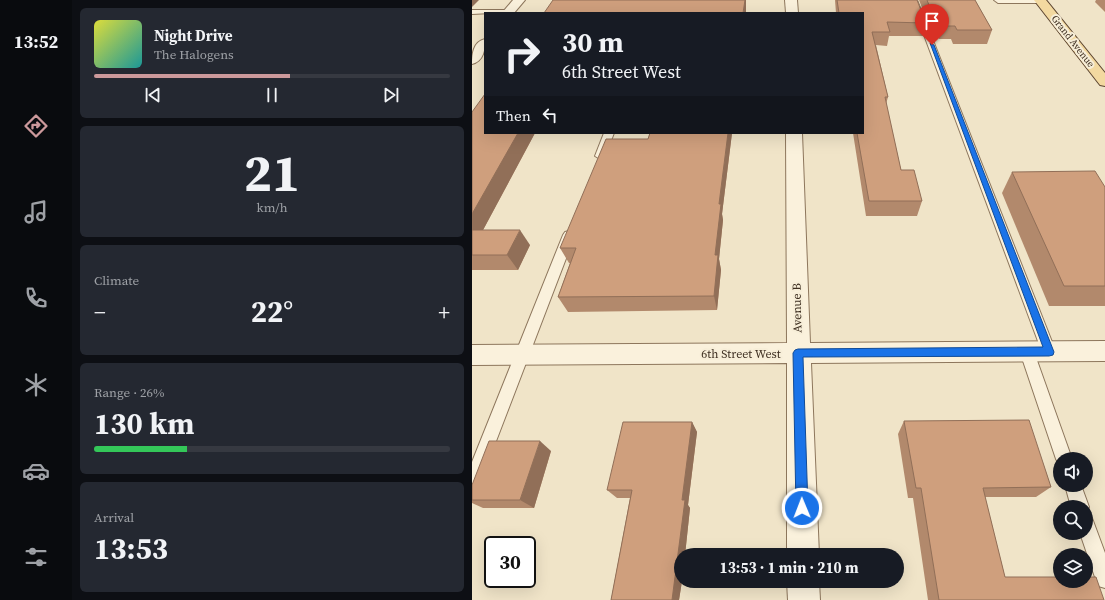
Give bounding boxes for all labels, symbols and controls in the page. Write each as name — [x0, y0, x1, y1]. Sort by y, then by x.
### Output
pin — [915, 4, 949, 45]
icon: arrive — [921, 10, 943, 32]
street label: Grand Avenue — [1049, 12, 1097, 70]
text: 30 m — [562, 23, 624, 61]
text: Night Drive — [154, 25, 233, 46]
icon: right — [496, 28, 548, 80]
text: 13:52 — [14, 29, 58, 54]
text: The Halogens — [154, 46, 234, 63]
text: 6th Street West — [562, 59, 681, 84]
icon: previous — [142, 84, 164, 106]
icon: pause — [261, 84, 283, 106]
icon: next — [380, 84, 402, 106]
icon: left — [539, 104, 561, 126]
text: Then — [496, 105, 531, 126]
icon: directions — [22, 112, 50, 140]
text: 21 — [244, 137, 300, 208]
icon: music — [22, 198, 50, 226]
text: km/h — [257, 199, 287, 216]
text: Climate — [94, 272, 139, 289]
street label: Avenue B — [789, 283, 805, 333]
icon: phone — [22, 284, 50, 312]
text: 22° — [251, 291, 293, 332]
text: − — [94, 297, 106, 327]
text: + — [438, 297, 450, 327]
street label: 6th Street West — [701, 346, 781, 362]
icon: climate — [22, 371, 50, 399]
text: Range · 26% — [94, 384, 165, 401]
text: 130 km — [94, 403, 194, 444]
map controls — [1053, 452, 1093, 588]
button: sound — [1053, 452, 1093, 492]
icon: car — [22, 457, 50, 485]
position arrow — [781, 487, 823, 529]
button: search — [1053, 500, 1093, 540]
text: Arrival — [94, 509, 134, 526]
text: 13:53 — [94, 528, 168, 569]
speed limit sign: 30 — [484, 536, 536, 588]
icon: filters — [22, 543, 50, 571]
button: layers — [1053, 548, 1093, 588]
text: 13:53 · 1 min · 210 m — [720, 557, 859, 578]

